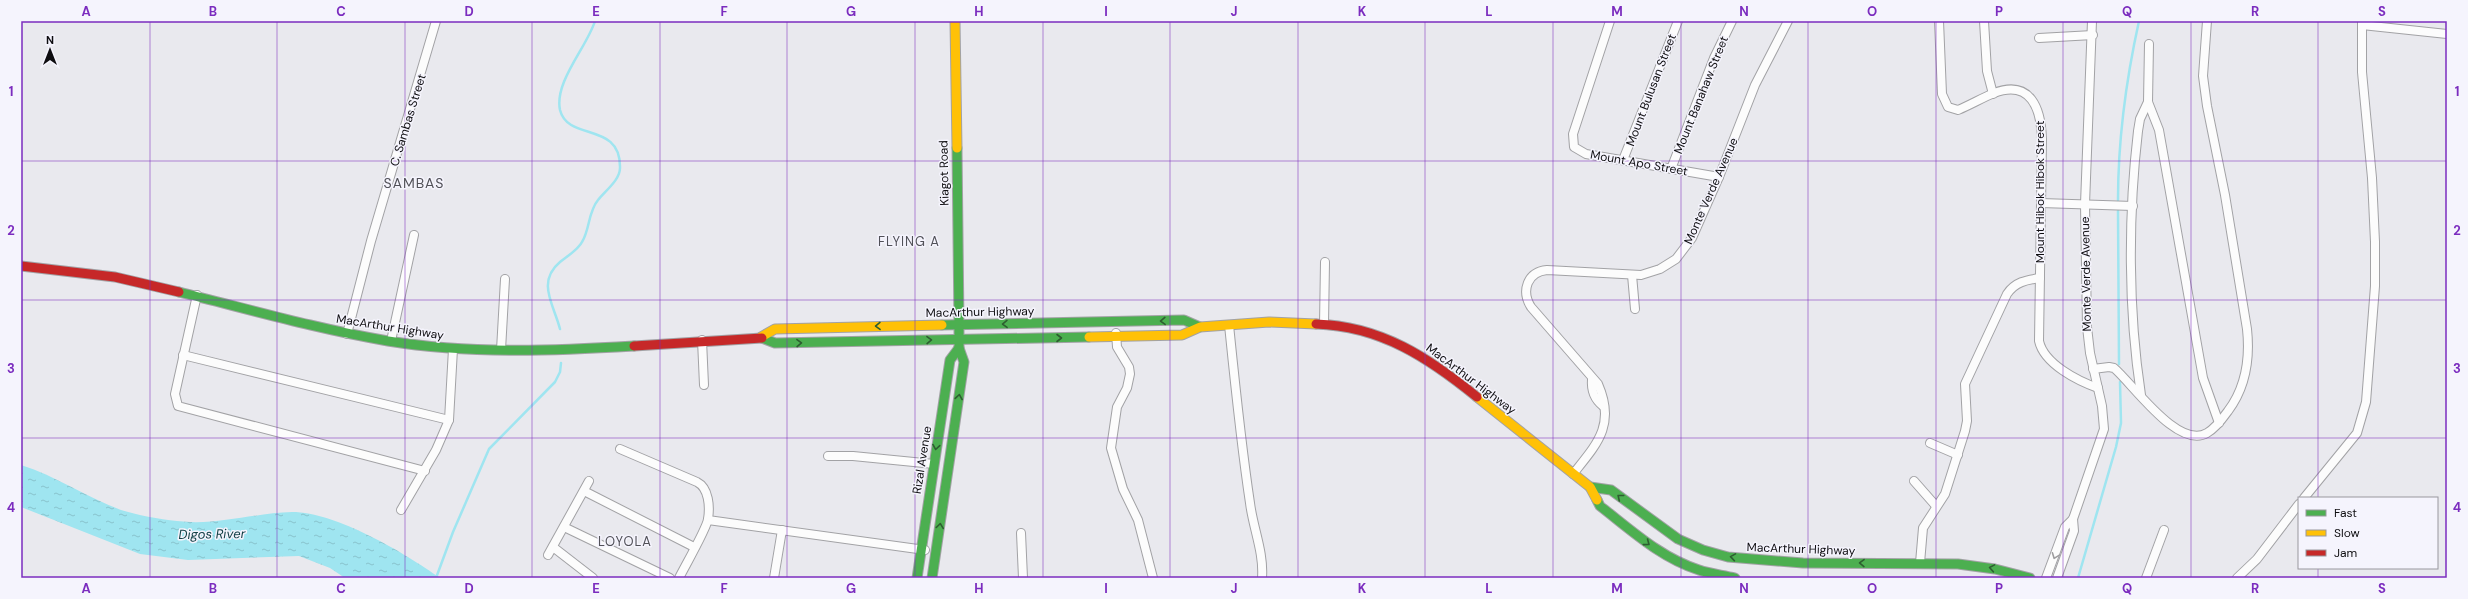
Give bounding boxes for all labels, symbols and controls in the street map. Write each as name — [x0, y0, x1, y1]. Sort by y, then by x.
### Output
text: A — [81, 3, 91, 20]
text: B — [209, 3, 217, 20]
text: C — [336, 3, 346, 20]
text: D — [464, 3, 474, 20]
text: E — [592, 3, 600, 20]
text: F — [720, 3, 728, 20]
text: G — [846, 3, 856, 20]
text: H — [974, 3, 984, 20]
text: I — [1104, 3, 1108, 20]
text: J — [1230, 3, 1238, 20]
text: K — [1358, 3, 1367, 20]
text: L — [1485, 3, 1493, 20]
text: M — [1611, 3, 1623, 20]
text: N — [1739, 3, 1749, 20]
text: O — [1867, 3, 1877, 20]
text: P — [1995, 3, 2003, 20]
text: Q — [2122, 3, 2132, 20]
text: R — [2251, 3, 2259, 20]
text: S — [2378, 3, 2386, 20]
north arrow — [30, 30, 70, 70]
street label: Mount Bulusan Street — [1622, 31, 1680, 149]
text: N — [46, 33, 54, 47]
street label: Mount Banahaw Street — [1670, 33, 1732, 156]
street label: C. Sambas Street — [386, 72, 430, 168]
text: 1 — [9, 83, 13, 100]
text: 1 — [2455, 83, 2459, 100]
street label: Mount Hibok Hibok Street — [2032, 120, 2048, 263]
street label: Monte Verde Avenue — [1680, 135, 1742, 247]
street label: Kiagot Road — [935, 140, 953, 206]
street label: Mount Apo Street — [1589, 147, 1689, 179]
district label: SAMBAS — [384, 174, 444, 192]
street label: Monte Verde Avenue — [2077, 216, 2095, 332]
text: 2 — [7, 222, 15, 239]
text: 2 — [2453, 222, 2461, 239]
district label: FLYING A — [878, 233, 940, 250]
street label: MacArthur Highway — [926, 303, 1035, 321]
street label: MacArthur Highway — [335, 311, 445, 343]
one-way arrow — [1160, 317, 1166, 325]
one-way arrow — [1002, 320, 1008, 328]
one-way arrow — [875, 322, 881, 330]
one-way arrow — [1056, 334, 1062, 342]
one-way arrow — [926, 336, 932, 344]
one-way arrow — [796, 339, 802, 347]
street label: MacArthur Highway — [1423, 340, 1519, 418]
text: 3 — [7, 360, 15, 377]
text: 3 — [2453, 360, 2461, 377]
one-way arrow — [954, 394, 963, 400]
street label: Rizal Avenue — [909, 425, 935, 495]
one-way arrow — [932, 444, 941, 450]
one-way arrow — [1617, 494, 1624, 501]
legend — [2298, 497, 2438, 569]
text: 4 — [7, 499, 15, 516]
text: 4 — [2453, 499, 2461, 516]
text: Fast — [2334, 505, 2357, 521]
one-way arrow — [935, 523, 943, 529]
water label: Digos River — [178, 525, 247, 543]
text: Slow — [2334, 525, 2360, 541]
district label: LOYOLA — [598, 533, 652, 550]
one-way arrow — [1642, 538, 1649, 545]
street label: MacArthur Highway — [1746, 539, 1856, 559]
text: Jam — [2334, 545, 2357, 561]
one-way arrow — [2051, 552, 2059, 559]
one-way arrow — [1729, 553, 1736, 562]
one-way arrow — [1859, 559, 1865, 567]
one-way arrow — [1989, 564, 1995, 573]
text: A — [81, 580, 91, 597]
text: B — [209, 580, 217, 597]
text: C — [336, 580, 346, 597]
text: D — [464, 580, 474, 597]
text: E — [592, 580, 600, 597]
text: F — [720, 580, 728, 597]
text: G — [846, 580, 856, 597]
text: H — [974, 580, 984, 597]
text: I — [1104, 580, 1108, 597]
text: J — [1230, 580, 1238, 597]
text: K — [1358, 580, 1367, 597]
text: L — [1485, 580, 1493, 597]
text: M — [1611, 580, 1623, 597]
text: N — [1739, 580, 1749, 597]
text: O — [1867, 580, 1877, 597]
text: P — [1995, 580, 2003, 597]
text: Q — [2122, 580, 2132, 597]
text: R — [2251, 580, 2259, 597]
text: S — [2378, 580, 2386, 597]

